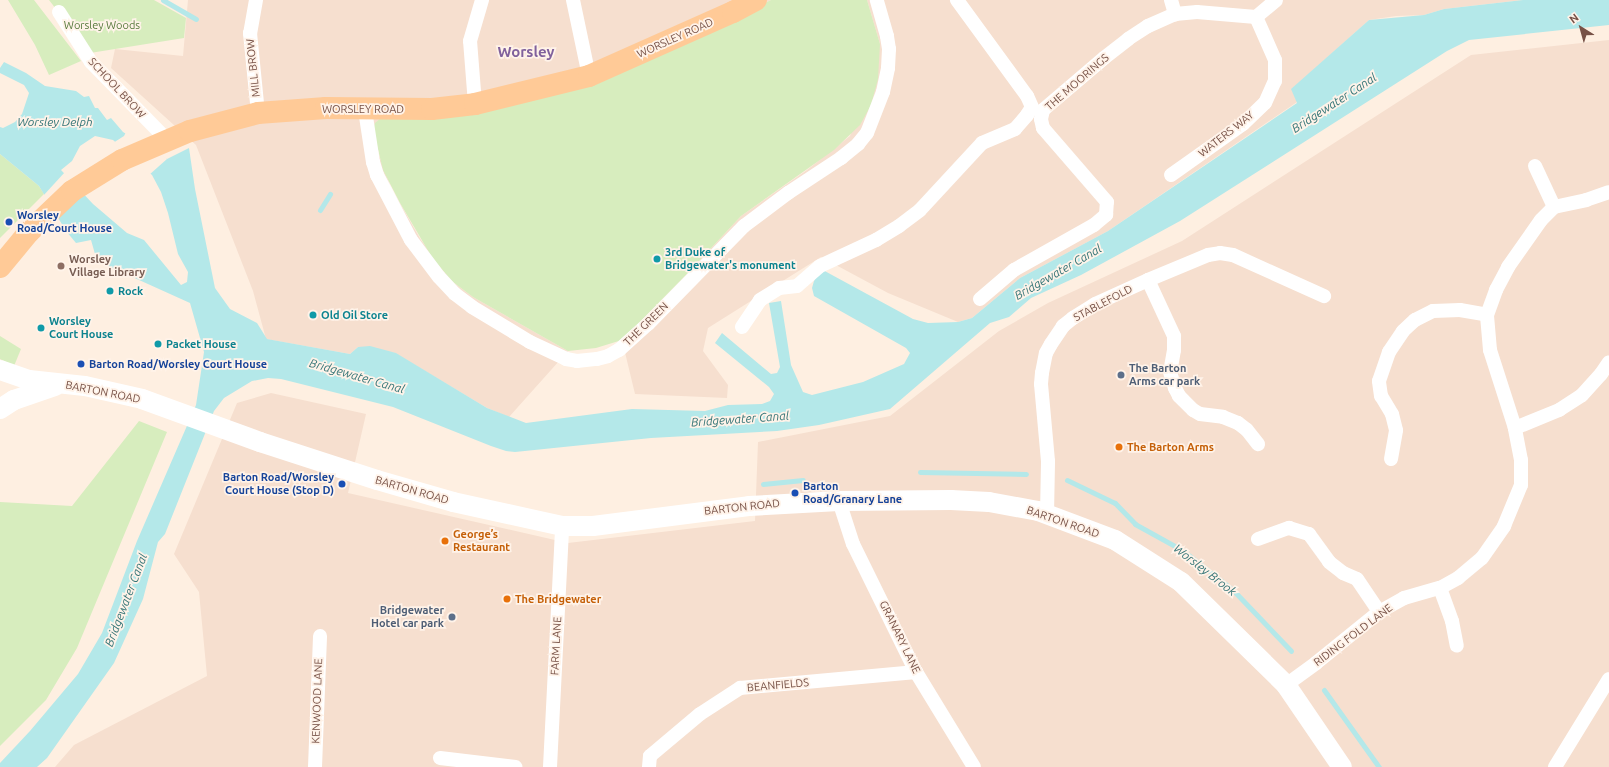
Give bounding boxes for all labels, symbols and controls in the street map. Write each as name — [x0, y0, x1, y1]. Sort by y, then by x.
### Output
north arrow — [1561, 8, 1601, 48]
text: N — [1567, 11, 1581, 26]
street label: WORSLEY ROAD — [635, 15, 715, 61]
park label: Worsley Woods — [64, 18, 140, 32]
street label: MILL BROW — [243, 38, 263, 98]
district label: Worsley — [497, 43, 555, 61]
street label: THE MOORINGS — [1043, 51, 1111, 113]
street label: SCHOOL BROW — [86, 55, 148, 121]
water label: Bridgewater Canal — [1289, 70, 1379, 136]
street label: WORSLEY ROAD — [322, 102, 404, 116]
street label: WATERS WAY — [1196, 108, 1256, 160]
water label: Worsley Delph — [17, 115, 93, 129]
place label: Worsley Road/Court House — [17, 209, 112, 235]
marker: Worsley Road/Court House — [4, 217, 14, 227]
water label: Bridgewater Canal — [1012, 241, 1104, 303]
place label: 3rd Duke of Bridgewater's monument — [665, 246, 796, 272]
place label: Worsley Village Library — [69, 253, 145, 279]
marker: 3rd Duke of Bridgewater's monument — [652, 254, 662, 264]
marker: Worsley Village Library — [56, 261, 66, 271]
street label: STABLEFOLD — [1071, 282, 1135, 324]
place label: Rock — [118, 284, 143, 298]
marker: Rock — [105, 286, 115, 296]
street label: THE GREEN — [621, 300, 671, 348]
place label: Old Oil Store — [321, 308, 388, 322]
marker: Old Oil Store — [308, 310, 318, 320]
place label: Worsley Court House — [49, 315, 113, 341]
marker: Worsley Court House — [36, 323, 46, 333]
place label: Packet House — [166, 337, 236, 351]
marker: Packet House — [153, 339, 163, 349]
water label: Bridgewater Canal — [308, 356, 406, 396]
place label: Barton Road/Worsley Court House — [89, 357, 267, 371]
marker: Barton Road/Worsley Court House — [76, 359, 86, 369]
place label: The Barton Arms car park — [1129, 362, 1200, 388]
marker: The Barton Arms car park — [1116, 370, 1126, 380]
street label: BARTON ROAD — [64, 378, 142, 406]
water label: Bridgewater Canal — [690, 408, 790, 430]
place label: The Barton Arms — [1127, 440, 1214, 454]
marker: The Barton Arms — [1114, 442, 1124, 452]
place label: Barton Road/Worsley Court House (Stop D) — [223, 471, 334, 497]
street label: BARTON ROAD — [374, 473, 450, 507]
marker: Barton Road/Worsley Court House (Stop D) — [337, 479, 347, 489]
place label: Barton Road/Granary Lane — [803, 480, 902, 506]
marker: Barton Road/Granary Lane — [790, 488, 800, 498]
street label: BARTON ROAD — [704, 496, 780, 518]
street label: BARTON ROAD — [1025, 503, 1101, 541]
place label: George’s Restaurant — [453, 528, 510, 554]
marker: George’s Restaurant — [440, 536, 450, 546]
water label: Worsley Brook — [1171, 541, 1239, 599]
water label: Bridgewater Canal — [102, 552, 150, 648]
place label: The Bridgewater — [515, 592, 601, 606]
marker: The Bridgewater — [502, 594, 512, 604]
street label: GRANARY LANE — [877, 598, 923, 676]
street label: RIDING FOLD LANE — [1311, 601, 1395, 669]
place label: Bridgewater Hotel car park — [371, 604, 444, 630]
marker: Bridgewater Hotel car park — [447, 612, 457, 622]
street label: FARM LANE — [548, 616, 564, 676]
street label: KENWOOD LANE — [309, 658, 325, 744]
street label: BEANFIELDS — [746, 676, 810, 694]

